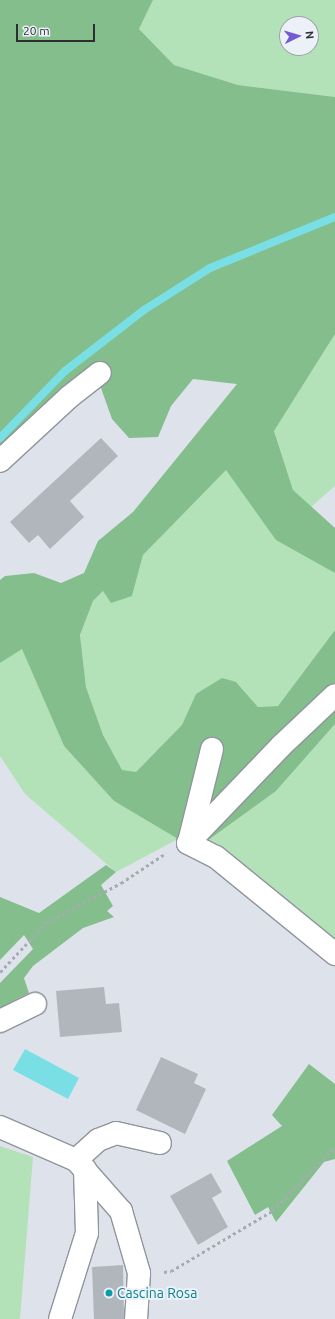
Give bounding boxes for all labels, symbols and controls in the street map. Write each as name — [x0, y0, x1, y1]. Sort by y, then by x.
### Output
scale bar — [18, 16, 97, 42]
north arrow — [279, 16, 319, 56]
text: 20 m — [23, 24, 50, 37]
text: N — [304, 30, 316, 40]
place label: Cascina Rosa — [117, 1285, 197, 1301]
marker: Cascina Rosa — [104, 1288, 114, 1298]

